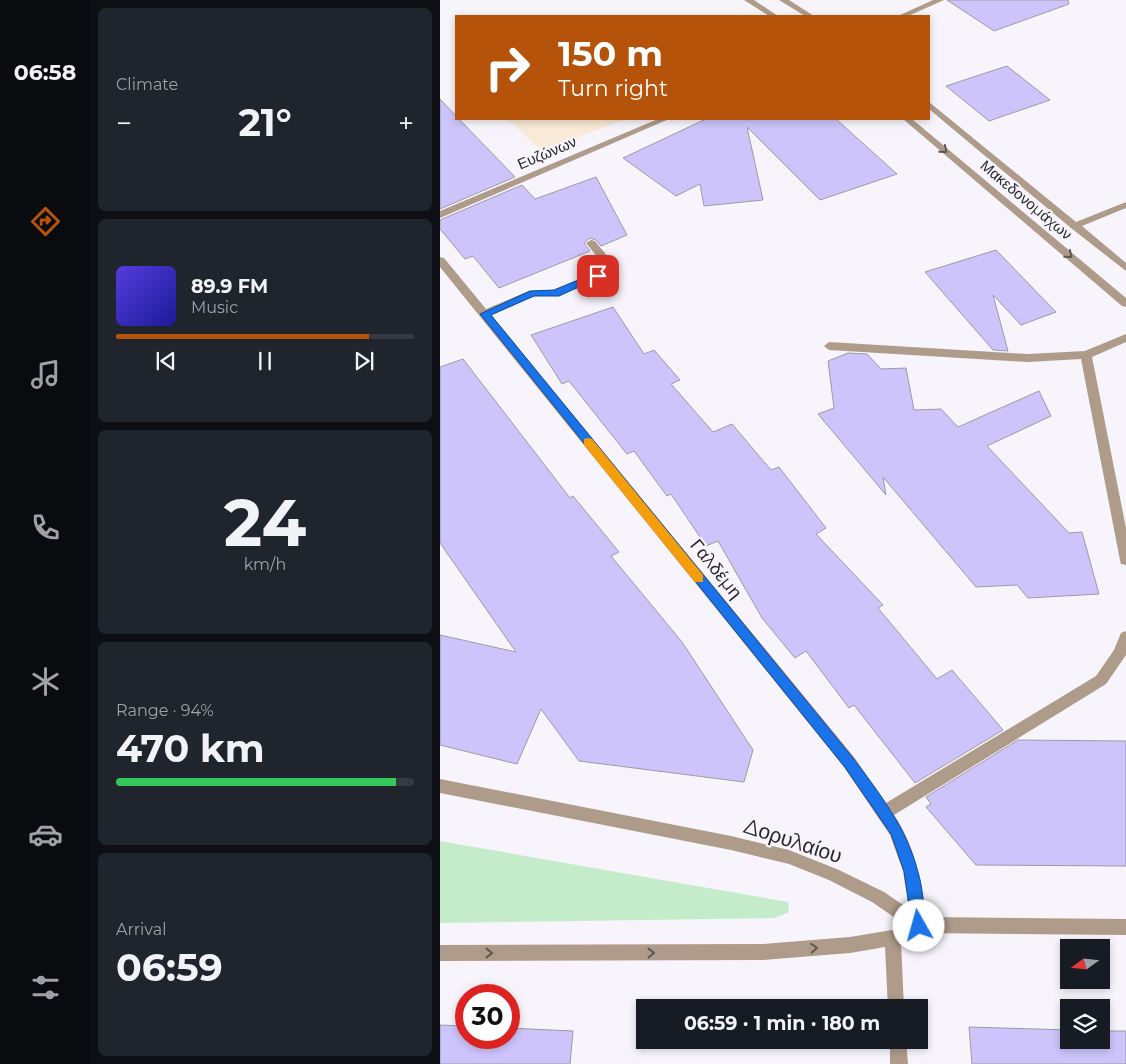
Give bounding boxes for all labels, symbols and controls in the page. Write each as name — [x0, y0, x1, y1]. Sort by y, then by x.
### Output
text: 150 m — [558, 32, 663, 75]
icon: right — [475, 35, 540, 100]
text: 06:58 — [14, 59, 76, 86]
text: Climate — [116, 75, 178, 94]
text: Turn right — [558, 75, 668, 102]
text: 21° — [238, 99, 292, 146]
text: − — [116, 106, 132, 140]
text: + — [398, 106, 414, 140]
street label: Ευζώνων — [514, 132, 579, 173]
one-way arrow — [939, 145, 948, 154]
street label: Μακεδονομάχων — [977, 156, 1076, 244]
icon: directions — [28, 204, 63, 239]
one-way arrow — [1063, 250, 1072, 259]
pin — [577, 255, 619, 297]
icon: arrive — [584, 262, 612, 290]
text: 89.9 FM — [191, 275, 268, 298]
text: Music — [191, 298, 238, 317]
icon: previous — [152, 347, 180, 375]
icon: pause — [251, 347, 279, 375]
icon: next — [350, 347, 378, 375]
icon: music — [28, 357, 63, 392]
text: 24 — [224, 483, 306, 562]
icon: phone — [28, 510, 63, 545]
street label: Γαλδέμη — [685, 535, 747, 603]
text: km/h — [244, 555, 286, 574]
icon: climate — [28, 664, 63, 699]
text: Range · 94% — [116, 701, 214, 720]
text: 470 km — [116, 725, 265, 772]
street label: Δορυλαίου — [741, 813, 845, 868]
icon: car — [28, 817, 63, 852]
position arrow — [892, 899, 944, 951]
text: Arrival — [116, 920, 166, 939]
north arrow — [1060, 939, 1110, 989]
map controls — [1060, 939, 1110, 1049]
one-way arrow — [810, 943, 818, 954]
text: 06:59 — [116, 944, 223, 991]
one-way arrow — [485, 948, 493, 958]
one-way arrow — [648, 948, 655, 958]
icon: filters — [28, 970, 63, 1005]
speed limit sign: 30 — [455, 984, 520, 1049]
button: layers — [1060, 999, 1110, 1049]
text: 06:59 · 1 min · 180 m — [684, 1012, 880, 1035]

